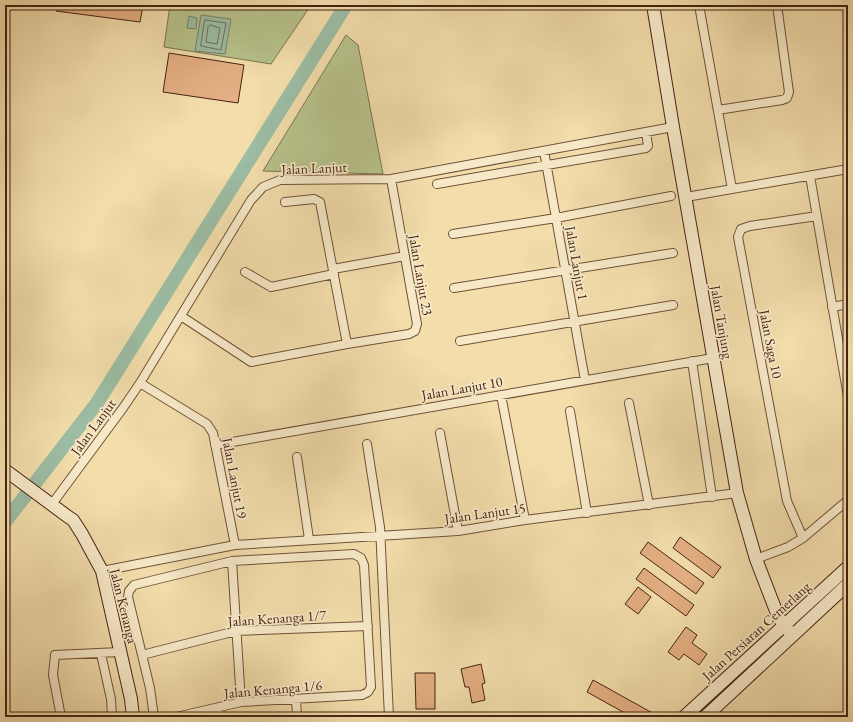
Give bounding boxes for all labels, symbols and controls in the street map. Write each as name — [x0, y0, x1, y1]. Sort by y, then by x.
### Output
street label: Jalan Lanjut — [280, 158, 348, 178]
street label: Jalan Lanjut 1 — [561, 223, 592, 302]
street label: Jalan Lanjut 23 — [405, 232, 437, 317]
street label: Jalan Tanjung — [707, 283, 737, 361]
street label: Jalan Saga 10 — [755, 307, 787, 380]
street label: Jalan Lanjut 10 — [419, 372, 504, 404]
street label: Jalan Lanjut — [66, 395, 120, 460]
street label: Jalan Lanjut 19 — [218, 435, 252, 520]
street label: Jalan Lanjut 15 — [442, 498, 527, 528]
street label: Jalan Kenanga — [106, 566, 142, 646]
street label: Jalan Persiaran Cemerlang — [697, 577, 815, 685]
street label: Jalan Kenanga 1/7 — [226, 606, 327, 630]
street label: Jalan Kenanga 1/6 — [222, 676, 323, 702]

